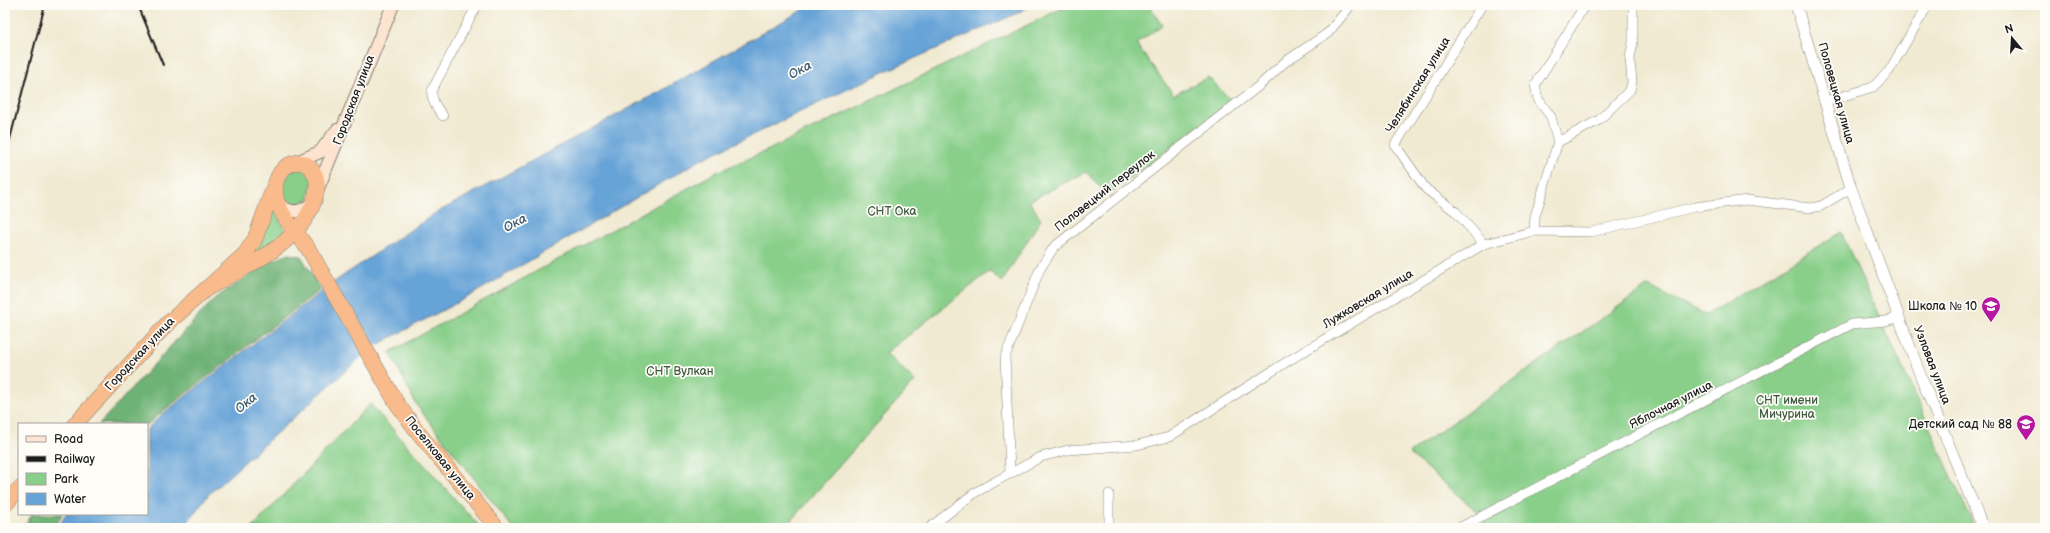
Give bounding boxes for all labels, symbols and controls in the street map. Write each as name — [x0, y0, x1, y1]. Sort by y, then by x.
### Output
north arrow — [1992, 18, 2032, 58]
text: N — [2003, 22, 2015, 36]
street label: Челябинская улица — [1382, 34, 1454, 136]
street label: Половецкая улица — [1814, 41, 1858, 145]
street label: Городская улица — [330, 53, 378, 147]
water label: Ока — [786, 57, 815, 83]
street label: Половецкий переулок — [1052, 147, 1159, 235]
park label: СНТ Ока — [867, 204, 917, 219]
water label: Ока — [501, 210, 530, 236]
street label: Лужковская улица — [1319, 266, 1416, 332]
school or university icon: Школа № 10 — [1980, 295, 2002, 323]
place label: Школа № 10 — [1908, 299, 1977, 314]
street label: Городская улица — [102, 314, 178, 394]
street label: Узловая улица — [1910, 323, 1954, 407]
park label: СНТ Вулкан — [646, 364, 714, 379]
street label: Яблочная улица — [1627, 378, 1715, 432]
water label: Ока — [232, 389, 261, 417]
park label: СНТ имени Мичурина — [1756, 393, 1818, 422]
street label: Поселковая улица — [402, 413, 478, 503]
school or university icon: Детский сад № 88 — [2015, 413, 2037, 441]
place label: Детский сад № 88 — [1909, 417, 2012, 432]
legend — [18, 423, 148, 515]
text: Road — [54, 432, 83, 447]
text: Railway — [54, 452, 96, 467]
text: Park — [54, 472, 78, 487]
text: Water — [54, 492, 86, 507]

